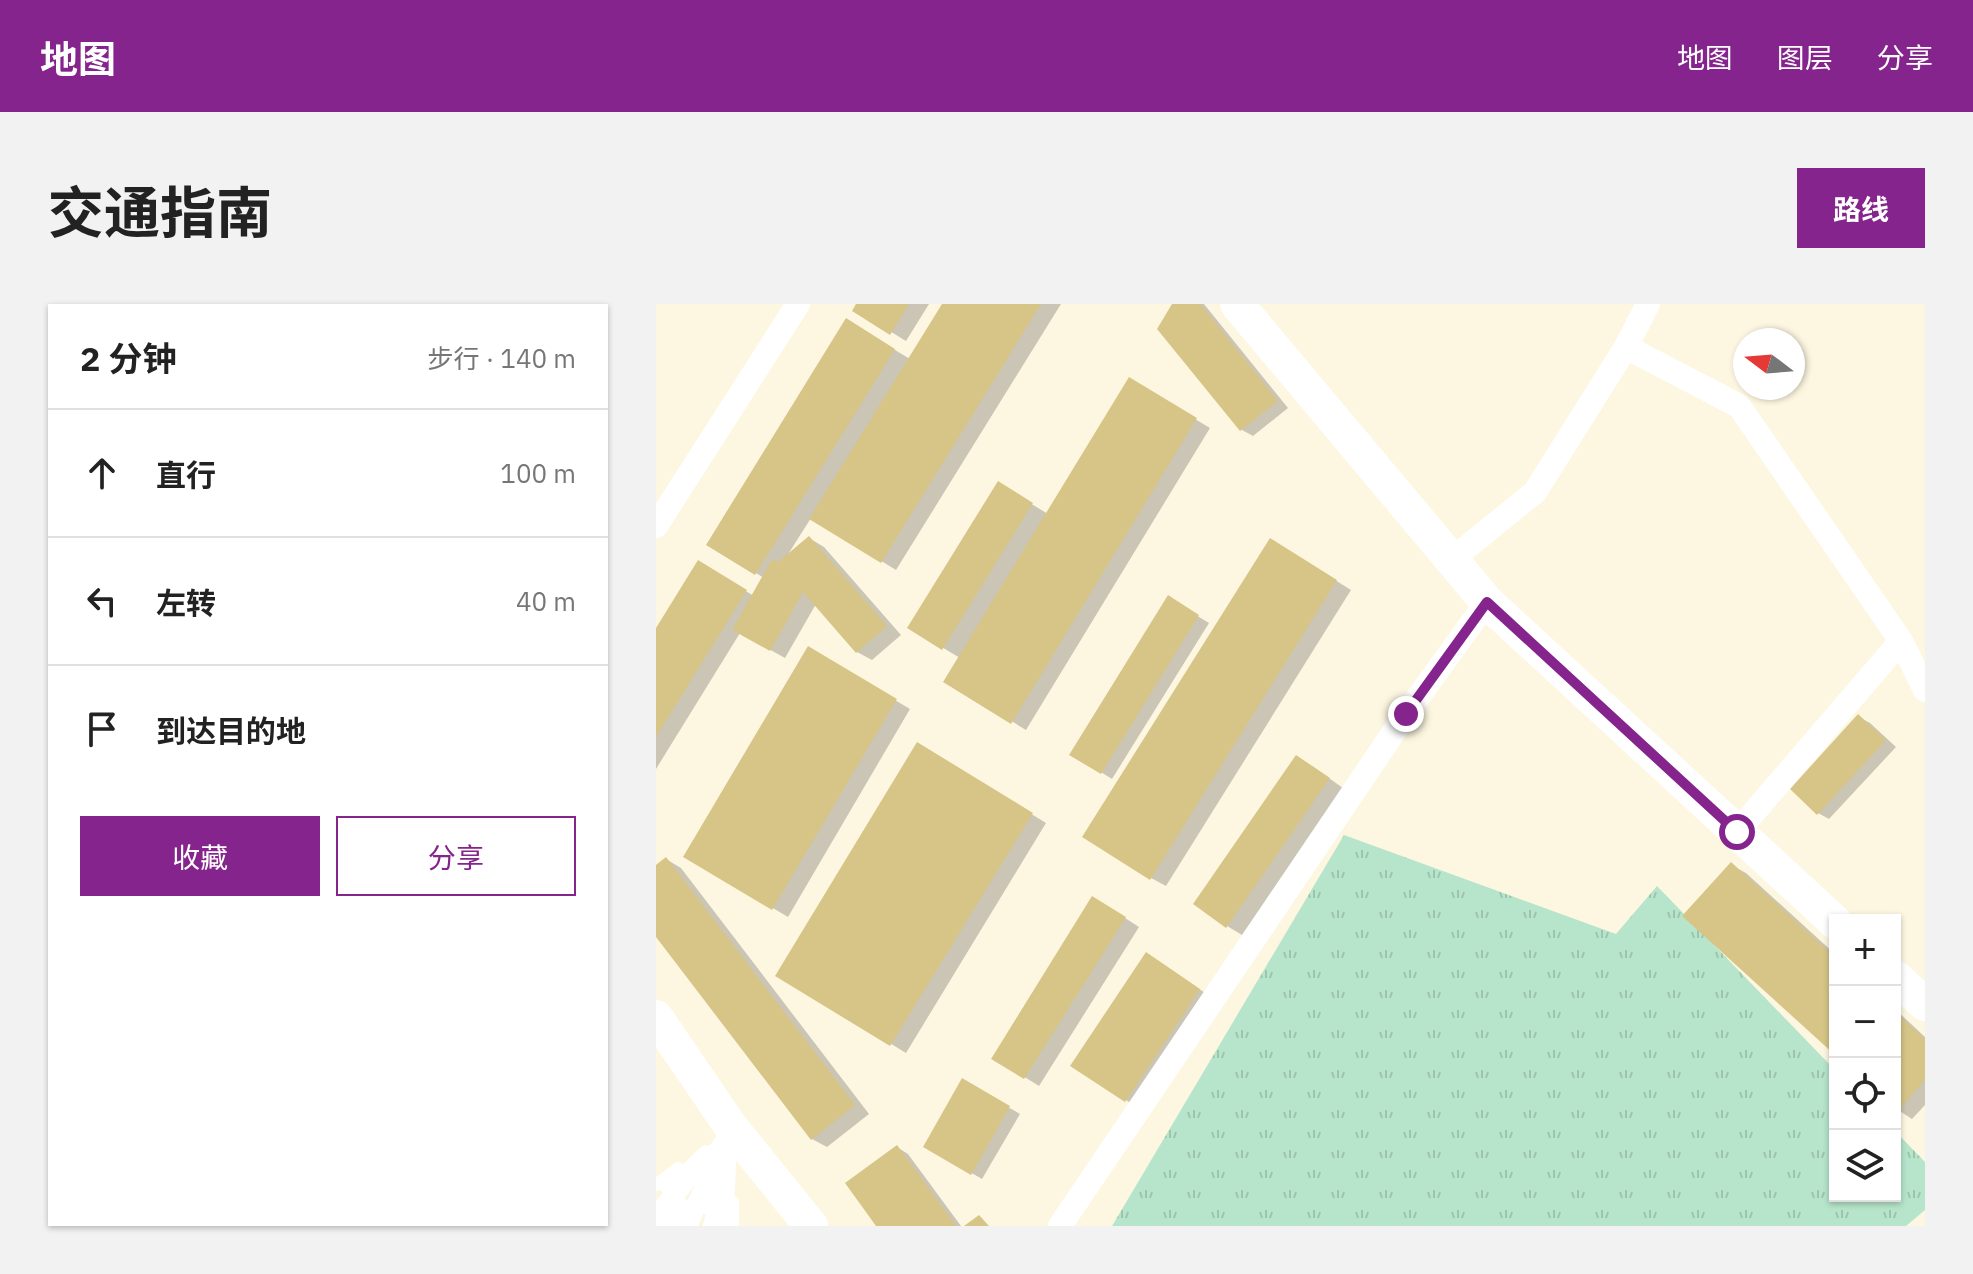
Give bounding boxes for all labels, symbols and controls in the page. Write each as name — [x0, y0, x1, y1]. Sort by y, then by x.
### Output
text: 地图 — [40, 34, 116, 83]
text: 地图 — [1677, 39, 1733, 76]
text: 图层 — [1777, 39, 1833, 76]
text: 分享 — [1877, 39, 1933, 76]
button: 路线 — [1797, 168, 1925, 248]
text: 交通指南 — [48, 176, 272, 248]
north arrow — [1733, 328, 1805, 400]
text: 2 分钟 — [80, 336, 176, 380]
text: 步行 · 140 m — [428, 341, 576, 375]
icon: ahead — [80, 451, 124, 495]
text: 直行 — [156, 455, 216, 494]
text: 100 m — [500, 456, 576, 490]
icon: left — [80, 579, 124, 623]
text: 左转 — [156, 583, 216, 622]
text: 40 m — [516, 584, 576, 618]
route end — [1388, 696, 1424, 732]
icon: arrive — [80, 707, 124, 751]
text: 到达目的地 — [156, 711, 306, 750]
route start — [1719, 814, 1755, 850]
button: 收藏 — [80, 816, 320, 896]
button: 分享 — [336, 816, 576, 896]
map controls — [1829, 914, 1901, 1202]
button: + — [1829, 914, 1901, 986]
button: − — [1829, 986, 1901, 1058]
button: locate — [1829, 1058, 1901, 1130]
button: layers — [1829, 1130, 1901, 1202]

